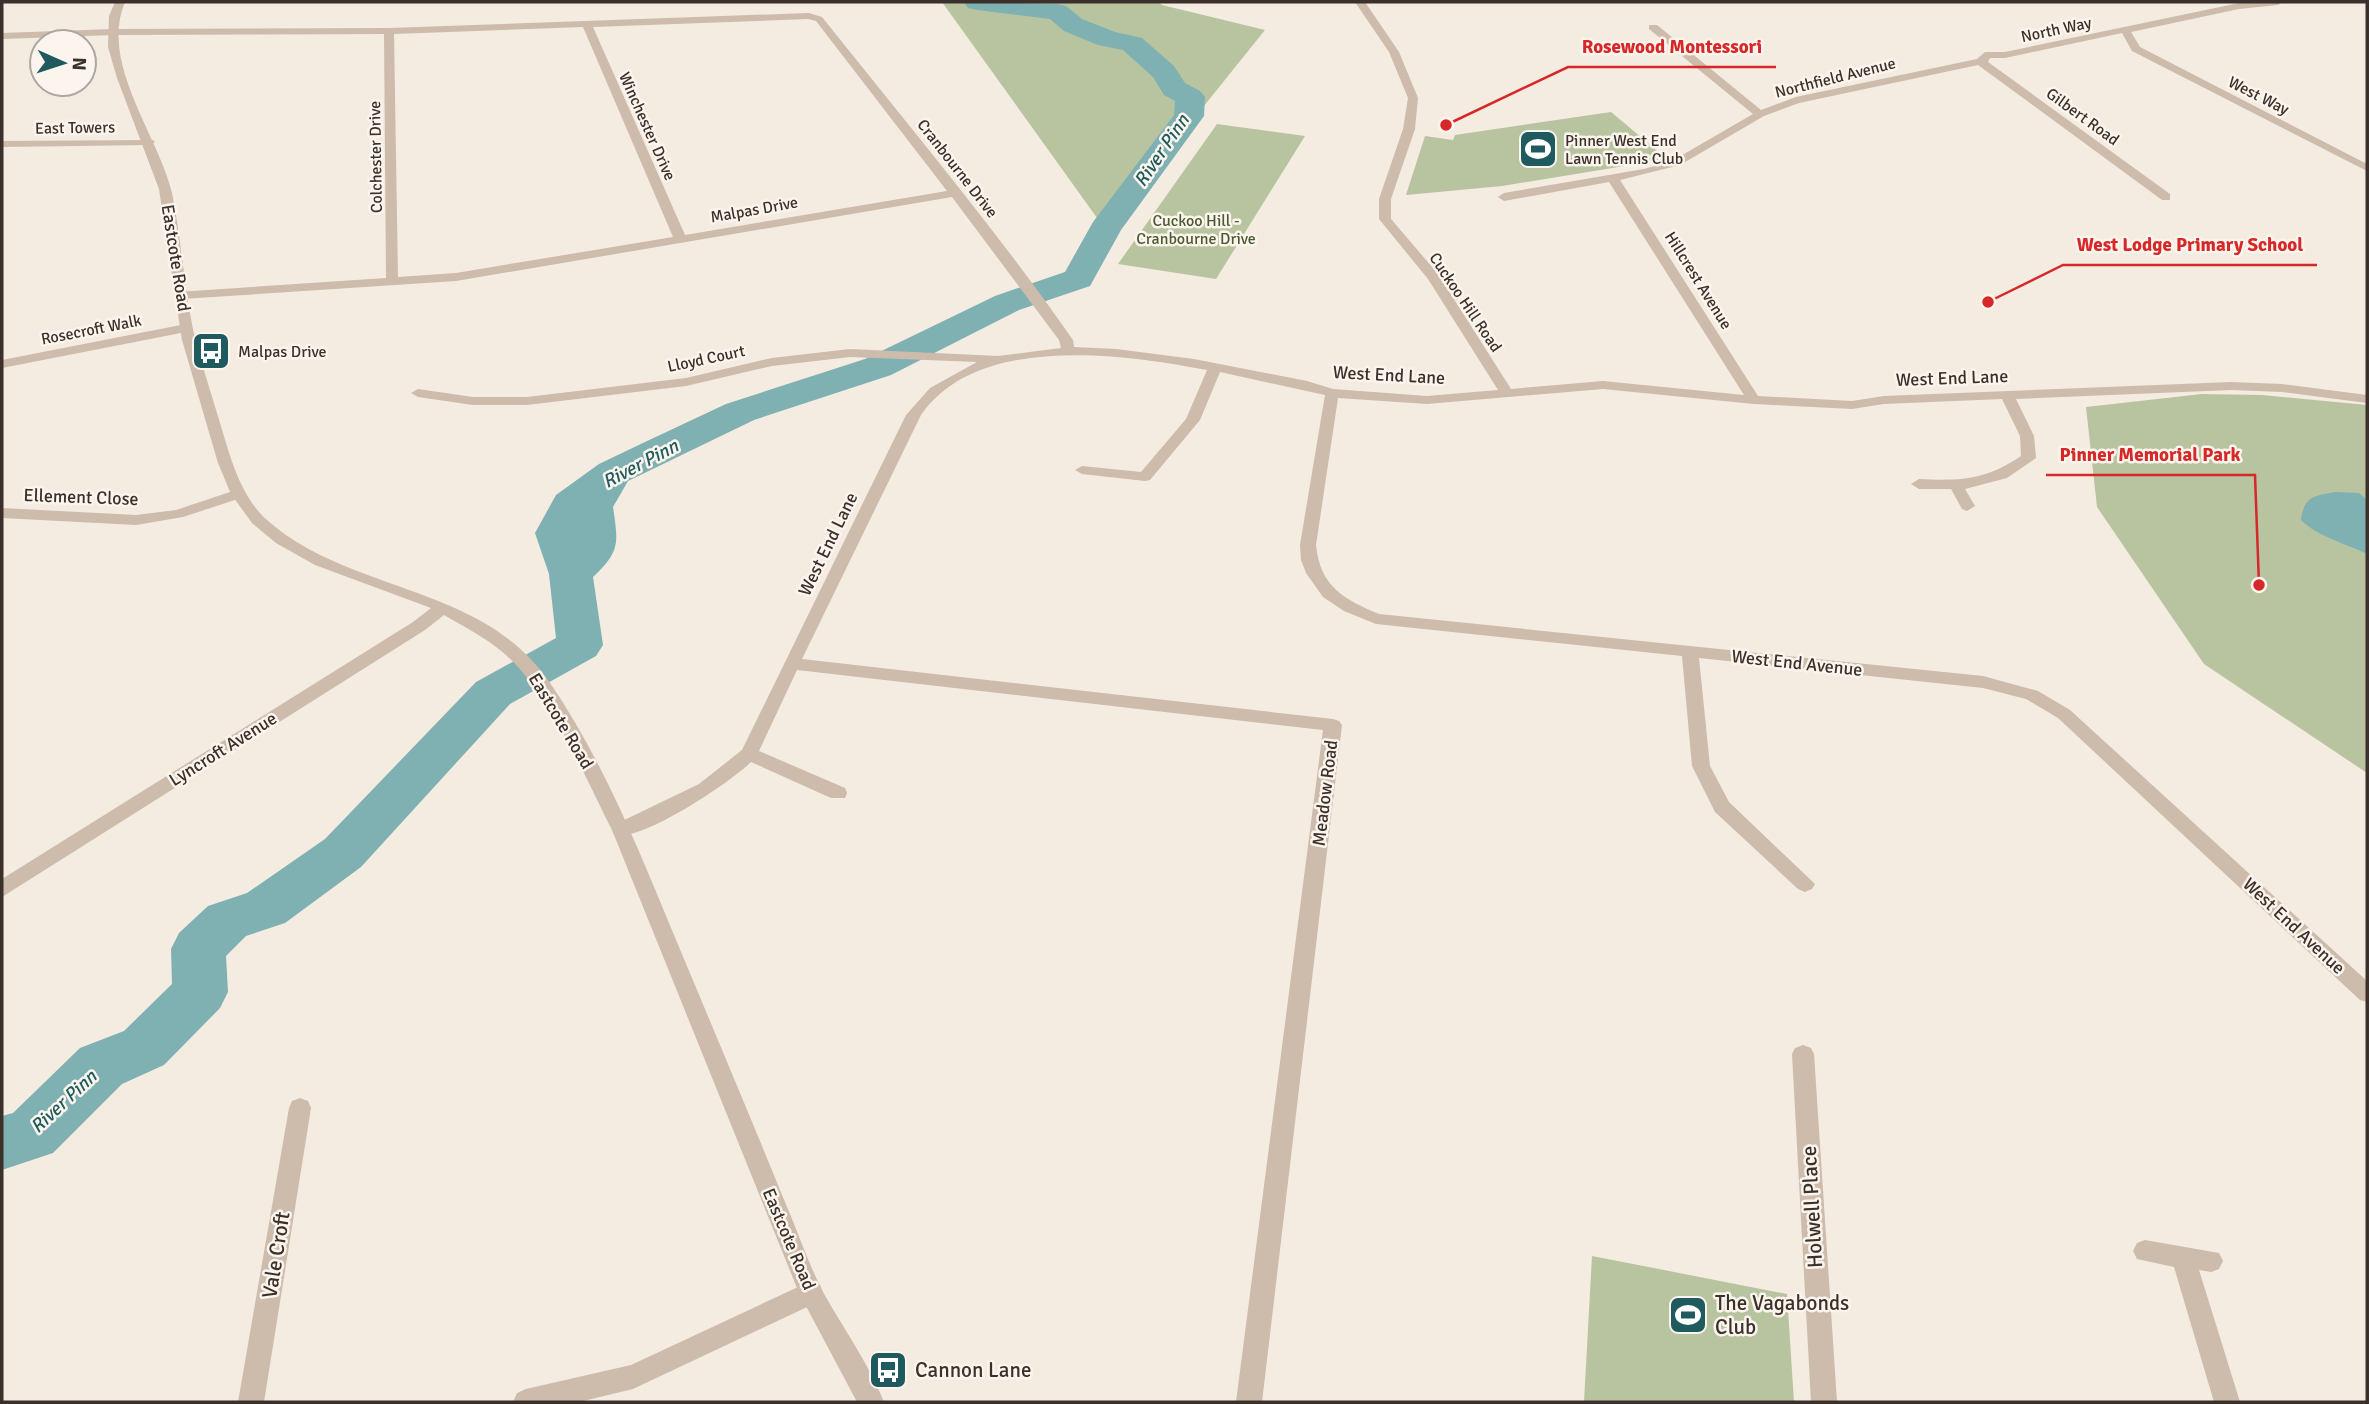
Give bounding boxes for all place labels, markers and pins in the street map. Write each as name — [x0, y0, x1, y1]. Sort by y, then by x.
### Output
callout: Rosewood Montessori — [1568, 27, 1776, 67]
sports icon: Pinner West End Lawn Tennis Club — [1517, 128, 1559, 170]
place label: Pinner West End Lawn Tennis Club — [1565, 131, 1683, 169]
callout: West Lodge Primary School — [2063, 225, 2317, 265]
bus stop icon: Malpas Drive — [190, 330, 232, 372]
place label: Malpas Drive — [238, 342, 327, 362]
callout: Pinner Memorial Park — [2046, 435, 2255, 475]
place label: The Vagabonds Club — [1715, 1290, 1849, 1340]
sports icon: The Vagabonds Club — [1667, 1294, 1709, 1336]
bus stop icon: Cannon Lane — [867, 1349, 909, 1391]
place label: Cannon Lane — [915, 1357, 1031, 1383]

